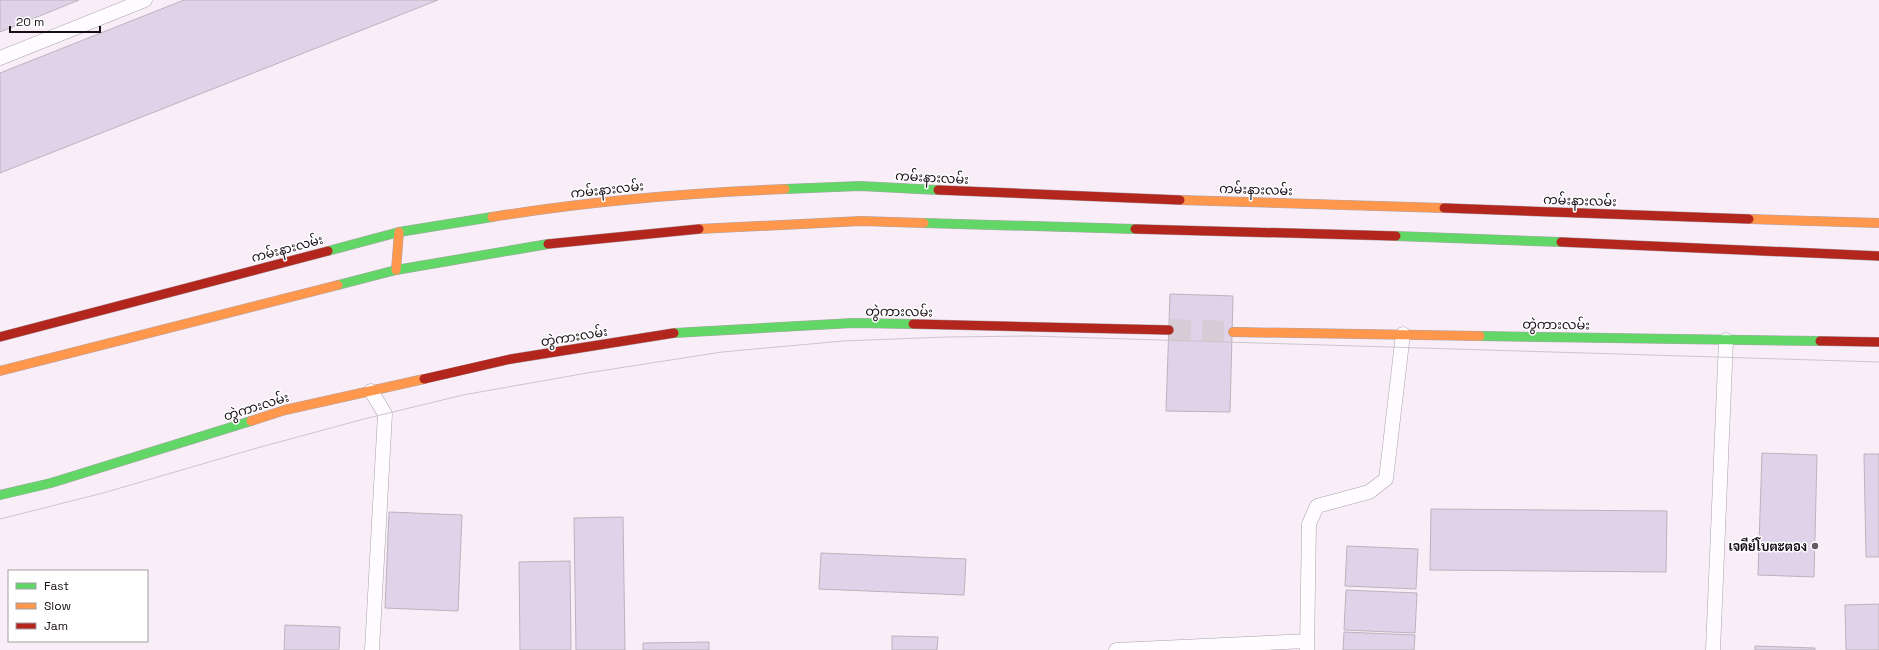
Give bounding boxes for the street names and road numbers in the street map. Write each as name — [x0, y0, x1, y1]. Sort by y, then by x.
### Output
street label: ကမ်းနားလမ်း — [895, 167, 969, 190]
street label: ကမ်းနားလမ်း — [570, 177, 645, 204]
street label: ကမ်းနားလမ်း — [1219, 180, 1293, 201]
street label: ကမ်းနားလမ်း — [1543, 191, 1617, 212]
street label: ကမ်းနားလမ်း — [249, 231, 325, 268]
street label: တွဲကားလမ်း — [865, 302, 933, 323]
street label: တွဲကားလမ်း — [1522, 315, 1590, 336]
street label: တွဲကားလမ်း — [539, 323, 609, 352]
street label: တွဲကားလမ်း — [221, 388, 292, 426]

